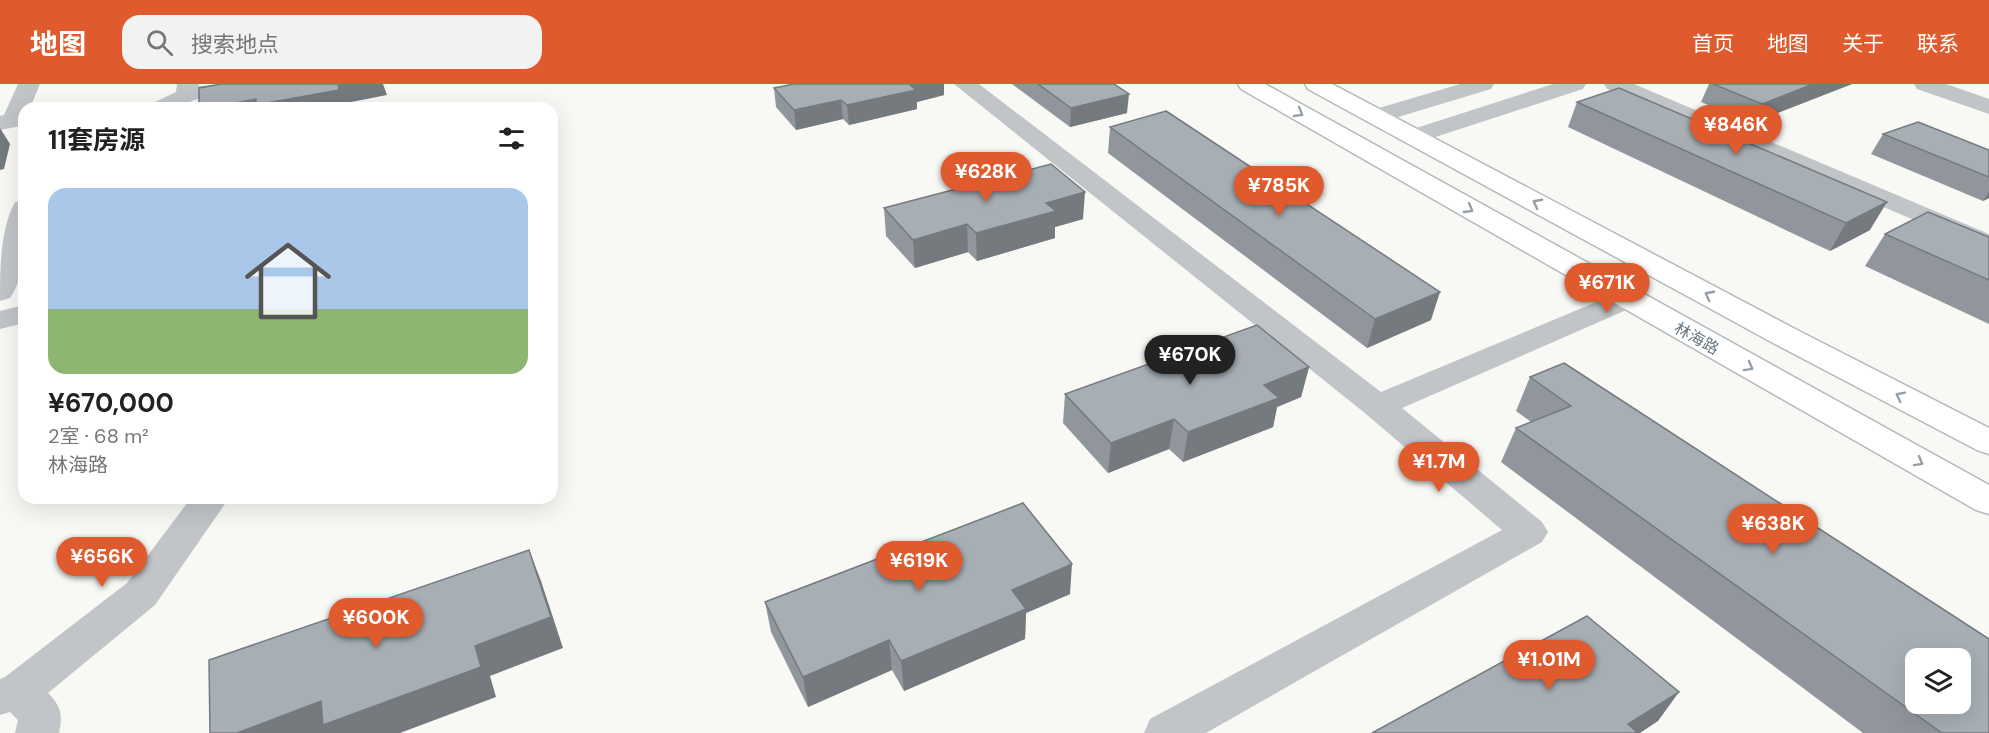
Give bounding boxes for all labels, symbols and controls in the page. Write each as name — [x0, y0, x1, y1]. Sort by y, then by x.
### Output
search box — [122, 15, 542, 69]
text: 地图 — [30, 26, 86, 63]
icon: search — [143, 26, 176, 59]
text: 搜索地点 — [191, 30, 279, 59]
text: 首页 — [1692, 30, 1734, 58]
text: 地图 — [1767, 30, 1809, 58]
text: 关于 — [1842, 30, 1884, 58]
text: 联系 — [1917, 30, 1959, 58]
pin: ¥846K — [1694, 105, 1778, 156]
one-way arrow — [1293, 106, 1304, 117]
text: ¥846K — [1704, 111, 1768, 137]
icon: filters — [495, 122, 528, 155]
text: 11套房源 — [48, 123, 145, 157]
pin: ¥628K — [944, 152, 1028, 203]
text: ¥628K — [955, 158, 1017, 184]
pin: ¥785K — [1237, 166, 1321, 217]
text: ¥785K — [1248, 172, 1310, 198]
one-way arrow — [1533, 199, 1543, 210]
one-way arrow — [1463, 202, 1473, 213]
icon: home — [234, 227, 342, 335]
pin: ¥671K — [1565, 263, 1649, 314]
text: ¥671K — [1579, 269, 1635, 295]
one-way arrow — [1704, 291, 1715, 302]
street label: 林海路 — [1671, 318, 1723, 359]
pin: ¥670K — [1148, 335, 1232, 386]
text: ¥670K — [1158, 341, 1222, 367]
one-way arrow — [1743, 360, 1753, 371]
text: ¥670,000 — [48, 386, 174, 420]
one-way arrow — [1895, 392, 1906, 403]
text: 2室 · 68 m² — [48, 423, 149, 449]
pin: ¥1.7M — [1397, 442, 1481, 493]
text: ¥1.7M — [1412, 448, 1466, 474]
text: 林海路 — [48, 452, 108, 478]
one-way arrow — [1913, 455, 1923, 466]
pin: ¥638K — [1731, 504, 1815, 555]
text: ¥638K — [1741, 510, 1805, 536]
pin: ¥656K — [60, 537, 144, 588]
pin: ¥619K — [877, 541, 961, 592]
text: ¥656K — [70, 543, 134, 569]
text: ¥619K — [890, 547, 948, 573]
pin: ¥600K — [334, 598, 418, 649]
text: ¥600K — [343, 604, 409, 630]
pin: ¥1.01M — [1500, 640, 1598, 691]
text: ¥1.01M — [1517, 646, 1581, 672]
map controls — [1905, 648, 1971, 714]
button: layers — [1905, 648, 1971, 714]

